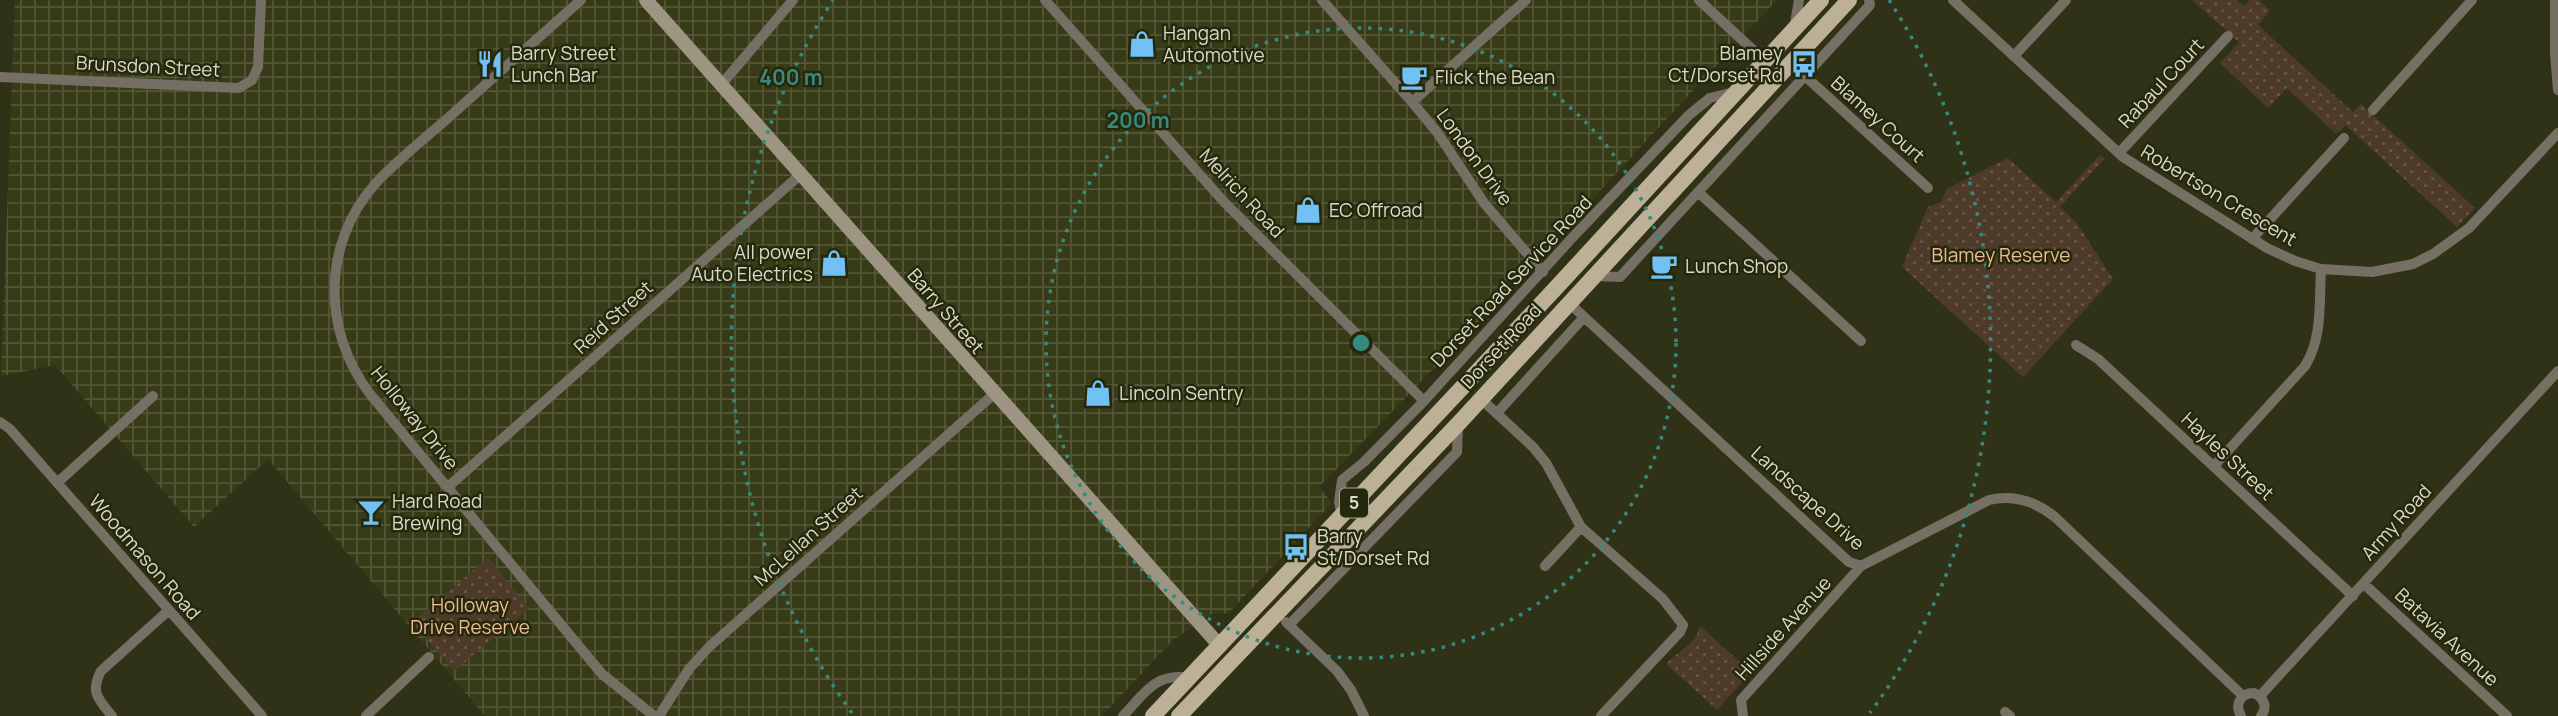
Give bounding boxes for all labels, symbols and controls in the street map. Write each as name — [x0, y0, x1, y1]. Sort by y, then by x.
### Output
place label: Hangan Automotive — [1163, 20, 1265, 68]
shop icon: Hangan Automotive — [1127, 29, 1157, 59]
street label: Rabaul Court — [2112, 32, 2210, 134]
place label: Barry Street Lunch Bar — [511, 40, 616, 88]
place label: Blamey Ct/Dorset Rd — [1668, 40, 1783, 88]
street label: Brunsdon Street — [75, 49, 221, 83]
restaurant icon: Barry Street Lunch Bar — [475, 49, 505, 79]
bus stop icon: Blamey Ct/Dorset Rd — [1789, 49, 1819, 79]
cafe icon: Flick the Bean — [1399, 62, 1429, 92]
text: 400 m — [759, 63, 823, 91]
place label: Flick the Bean — [1435, 64, 1555, 90]
street label: Blamey Court — [1825, 70, 1931, 168]
street label: London Drive — [1431, 103, 1519, 211]
text: 200 m — [1106, 106, 1170, 134]
street label: Robertson Crescent — [2136, 138, 2302, 252]
street label: Melrich Road — [1194, 143, 1290, 243]
street label: Dorset Road Service Road — [1426, 191, 1596, 371]
shop icon: EC Offroad — [1293, 195, 1323, 225]
place label: EC Offroad — [1329, 197, 1423, 223]
place label: All power Auto Electrics — [691, 239, 813, 287]
park label: Blamey Reserve — [1932, 242, 2070, 268]
shop icon: All power Auto Electrics — [819, 248, 849, 278]
cafe icon: Lunch Shop — [1649, 251, 1679, 281]
place label: Lunch Shop — [1685, 253, 1788, 279]
street label: Barry Street — [902, 263, 990, 359]
street label: Reid Street — [568, 274, 658, 360]
street label: Dorset Road — [1456, 299, 1546, 393]
centre of rings — [1349, 331, 1373, 355]
street label: Holloway Drive — [365, 361, 465, 475]
shop icon: Lincoln Sentry — [1083, 378, 1113, 408]
place label: Lincoln Sentry — [1119, 380, 1244, 406]
street label: Hayles Street — [2176, 406, 2280, 506]
street label: Landscape Drive — [1746, 440, 1870, 556]
street label: Army Road — [2355, 479, 2437, 565]
street label: McLellan Street — [748, 480, 868, 592]
place label: Hard Road Brewing — [392, 488, 482, 536]
street label: Woodmason Road — [83, 489, 207, 625]
road number: 5 — [1340, 489, 1368, 518]
bar icon: Hard Road Brewing — [356, 497, 386, 527]
place label: Barry St/Dorset Rd — [1317, 523, 1430, 571]
bus stop icon: Barry St/Dorset Rd — [1281, 532, 1311, 562]
street label: Hillside Avenue — [1729, 570, 1837, 686]
street label: Batavia Avenue — [2389, 582, 2505, 692]
park label: Holloway Drive Reserve — [410, 592, 530, 640]

